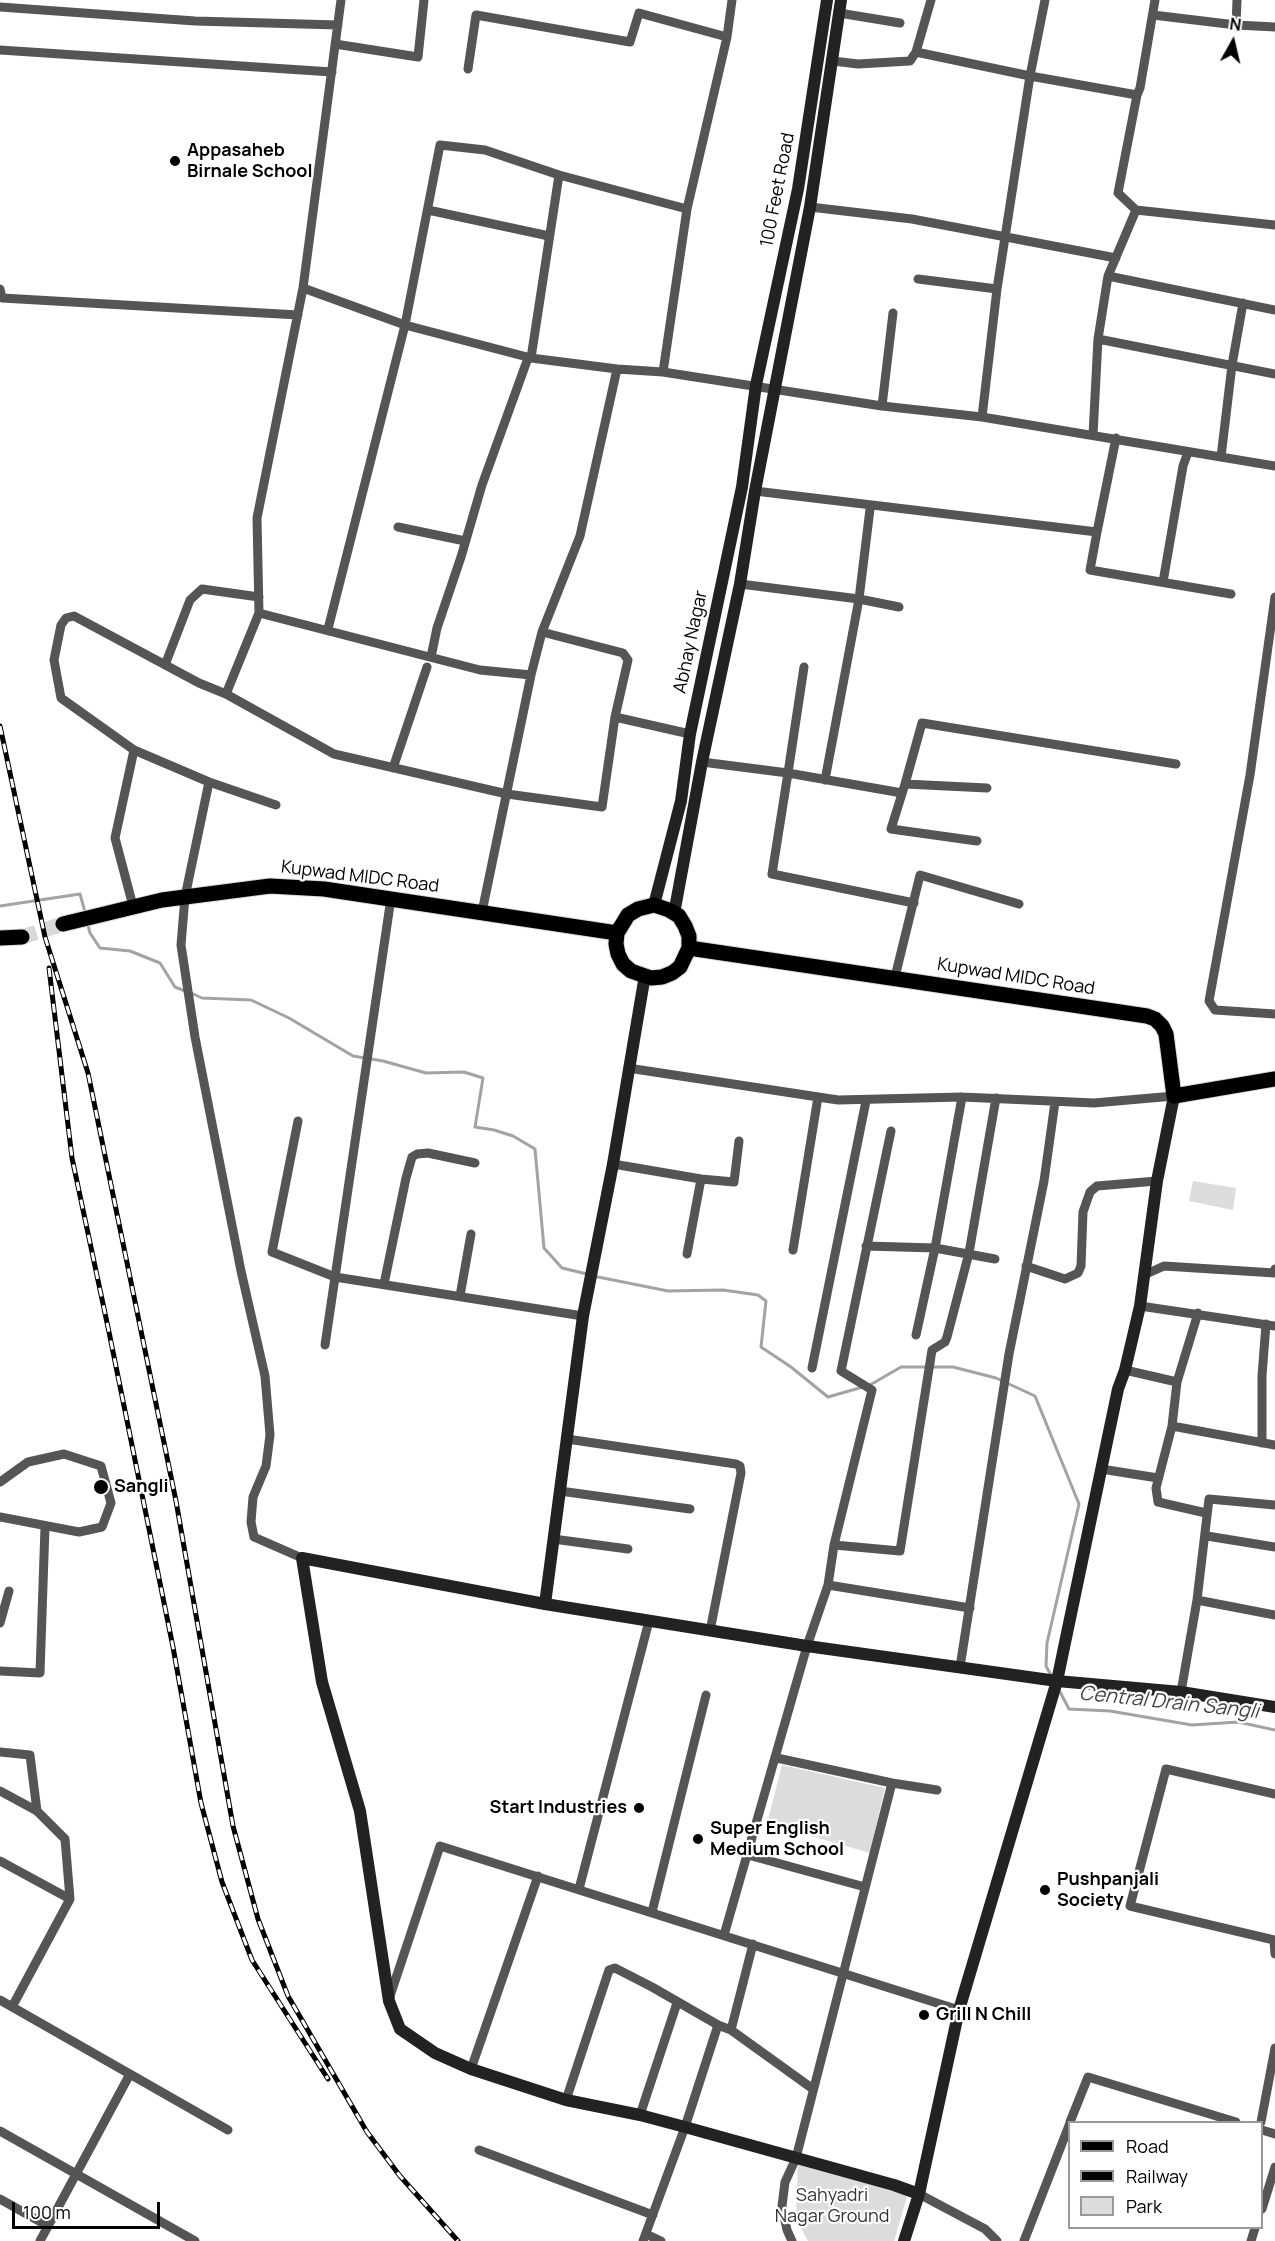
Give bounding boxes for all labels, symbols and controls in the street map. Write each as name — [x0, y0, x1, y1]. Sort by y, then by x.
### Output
north arrow — [1203, 12, 1263, 72]
text: N — [1228, 12, 1243, 36]
street label: 100 Feet Road — [756, 131, 800, 249]
place label: Appasaheb Birnale School — [187, 140, 312, 182]
marker: Appasaheb Birnale School — [168, 154, 182, 168]
street label: Abhay Nagar — [670, 589, 712, 695]
street label: Kupwad MIDC Road — [280, 857, 440, 897]
street label: Kupwad MIDC Road — [936, 954, 1096, 1000]
place label: Sangli — [114, 1476, 169, 1498]
marker: Sangli — [92, 1478, 110, 1496]
water label: Central Drain Sangli — [1078, 1682, 1260, 1724]
place label: Start Industries — [490, 1797, 627, 1819]
marker: Start Industries — [632, 1801, 646, 1815]
place label: Super English Medium School — [710, 1818, 844, 1860]
marker: Super English Medium School — [691, 1832, 705, 1846]
place label: Pushpanjali Society — [1057, 1869, 1159, 1912]
marker: Pushpanjali Society — [1038, 1883, 1052, 1897]
place label: Grill N Chill — [936, 2004, 1031, 2026]
marker: Grill N Chill — [917, 2008, 931, 2022]
legend — [1068, 2121, 1263, 2229]
text: Road — [1126, 2134, 1169, 2158]
text: Railway — [1126, 2164, 1188, 2188]
park label: Sahyadri Nagar Ground — [775, 2185, 889, 2228]
scale bar — [15, 2190, 164, 2228]
text: Park — [1126, 2194, 1162, 2218]
text: 100 m — [23, 2200, 71, 2224]

